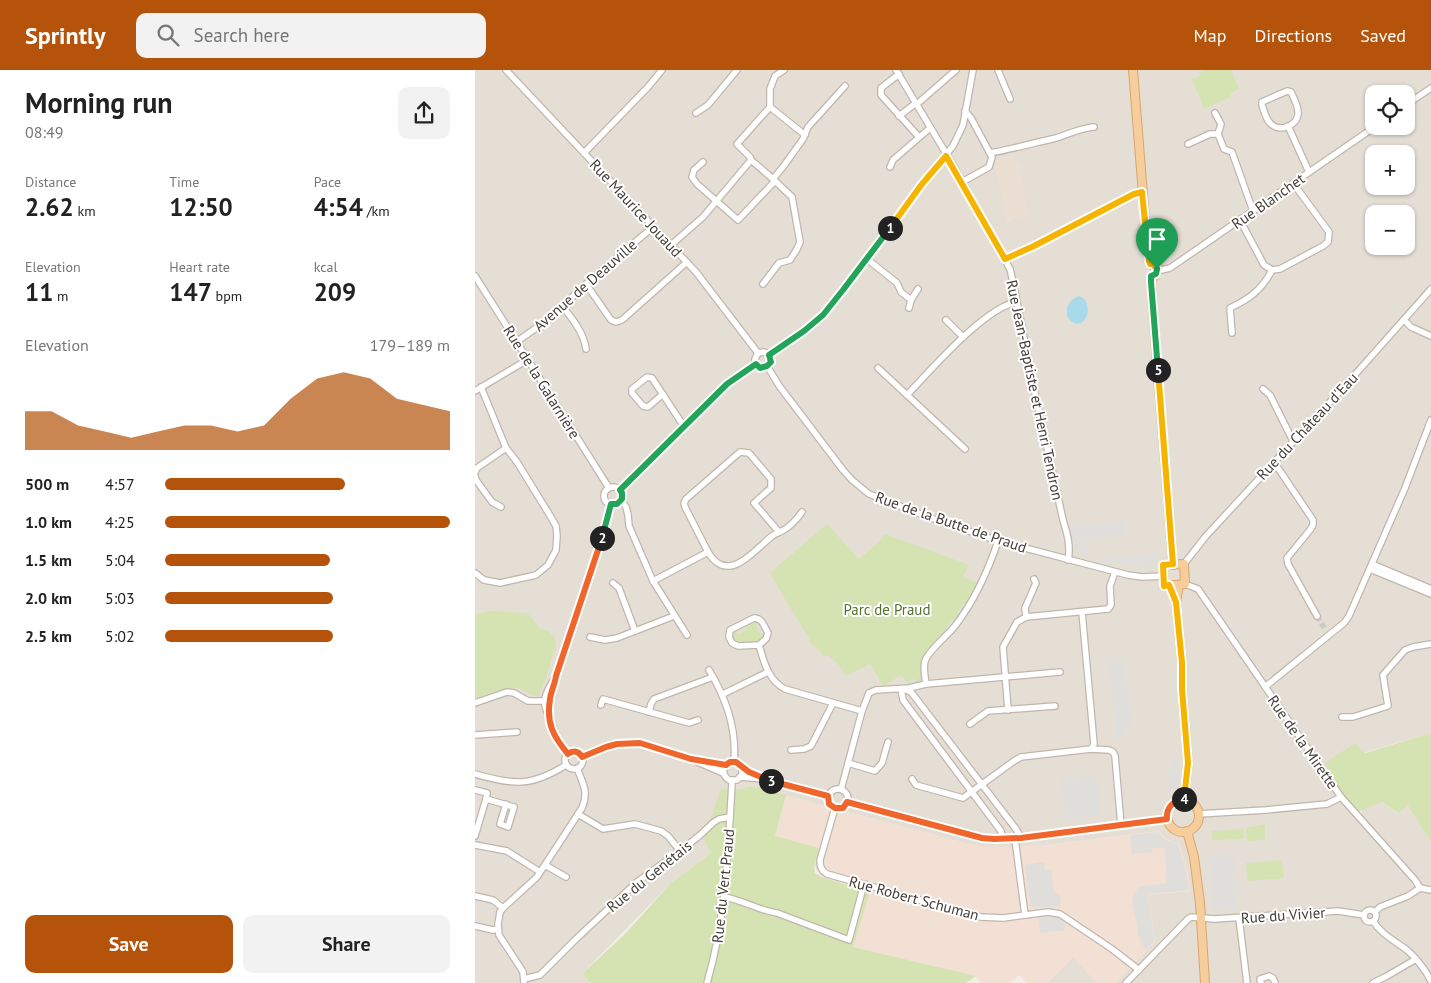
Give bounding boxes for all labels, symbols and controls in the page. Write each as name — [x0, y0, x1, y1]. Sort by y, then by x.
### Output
search box — [136, 13, 486, 58]
text: Sprintly — [25, 20, 106, 51]
icon: search — [154, 21, 182, 49]
text: Search here — [194, 23, 289, 47]
text: Map — [1194, 24, 1226, 47]
text: Directions — [1254, 24, 1332, 47]
text: Saved — [1360, 24, 1406, 47]
text: Morning run — [25, 84, 173, 121]
map controls — [1365, 85, 1415, 255]
button: locate — [1365, 85, 1415, 135]
button: share — [398, 87, 450, 139]
text: 08:49 — [25, 122, 63, 142]
button: + — [1365, 145, 1415, 195]
street label: Rue Maurice Jouaud — [586, 155, 686, 261]
street label: Rue Blanchet — [1228, 169, 1308, 233]
text: Distance — [25, 173, 76, 191]
text: Time — [169, 173, 199, 191]
text: Pace — [314, 173, 341, 191]
text: 2.62 — [25, 191, 74, 223]
text: 12:50 — [169, 191, 233, 223]
text: 4:54 — [314, 191, 363, 223]
text: km — [74, 202, 96, 220]
text: /km — [363, 202, 390, 220]
button: − — [1365, 205, 1415, 255]
pin: 1 — [877, 216, 903, 240]
pin — [1136, 218, 1178, 269]
text: 1 — [887, 219, 894, 237]
icon: arrive — [1143, 225, 1171, 253]
street label: Avenue de Deauville — [529, 235, 641, 335]
text: Elevation — [25, 258, 81, 276]
text: Heart rate — [169, 258, 230, 276]
text: kcal — [314, 258, 338, 276]
text: 11 — [25, 276, 53, 308]
text: 147 — [169, 276, 212, 308]
text: 209 — [314, 276, 356, 308]
street label: Rue Jean-Baptiste et Henri Tendron — [1002, 278, 1068, 502]
text: m — [53, 287, 68, 305]
text: bpm — [212, 287, 242, 305]
street label: Rue de la Galarnière — [499, 322, 585, 442]
text: Elevation — [25, 335, 89, 355]
text: 179–189 m — [370, 335, 450, 355]
pin: 5 — [1145, 358, 1171, 382]
text: 5 — [1155, 361, 1162, 379]
street label: Rue du Château d'Eau — [1252, 368, 1362, 484]
text: 500 m — [25, 474, 69, 494]
text: 4:57 — [105, 474, 135, 494]
street label: Rue de la Butte de Praud — [873, 487, 1029, 557]
text: 1.0 km — [25, 512, 72, 532]
text: 4:25 — [105, 512, 135, 532]
pin: 2 — [589, 526, 615, 550]
text: 2 — [599, 529, 606, 547]
text: 1.5 km — [25, 550, 72, 570]
text: 5:04 — [105, 550, 135, 570]
text: 2.0 km — [25, 588, 72, 608]
text: 5:03 — [105, 588, 135, 608]
park label: Parc de Praud — [843, 600, 931, 619]
text: 2.5 km — [25, 626, 72, 646]
text: 5:02 — [105, 626, 135, 646]
street label: Rue de la Mirette — [1264, 691, 1342, 793]
pin: 3 — [759, 768, 783, 794]
text: 3 — [768, 772, 775, 790]
pin: 4 — [1171, 786, 1197, 812]
text: 4 — [1181, 790, 1188, 808]
street label: Rue du Vert Praud — [708, 828, 738, 944]
street label: Rue du Genétais — [603, 836, 695, 916]
street label: Rue Robert Schuman — [847, 871, 981, 925]
street label: Rue du Vivier — [1240, 903, 1326, 927]
button: Save — [25, 915, 233, 973]
button: Share — [243, 915, 450, 973]

